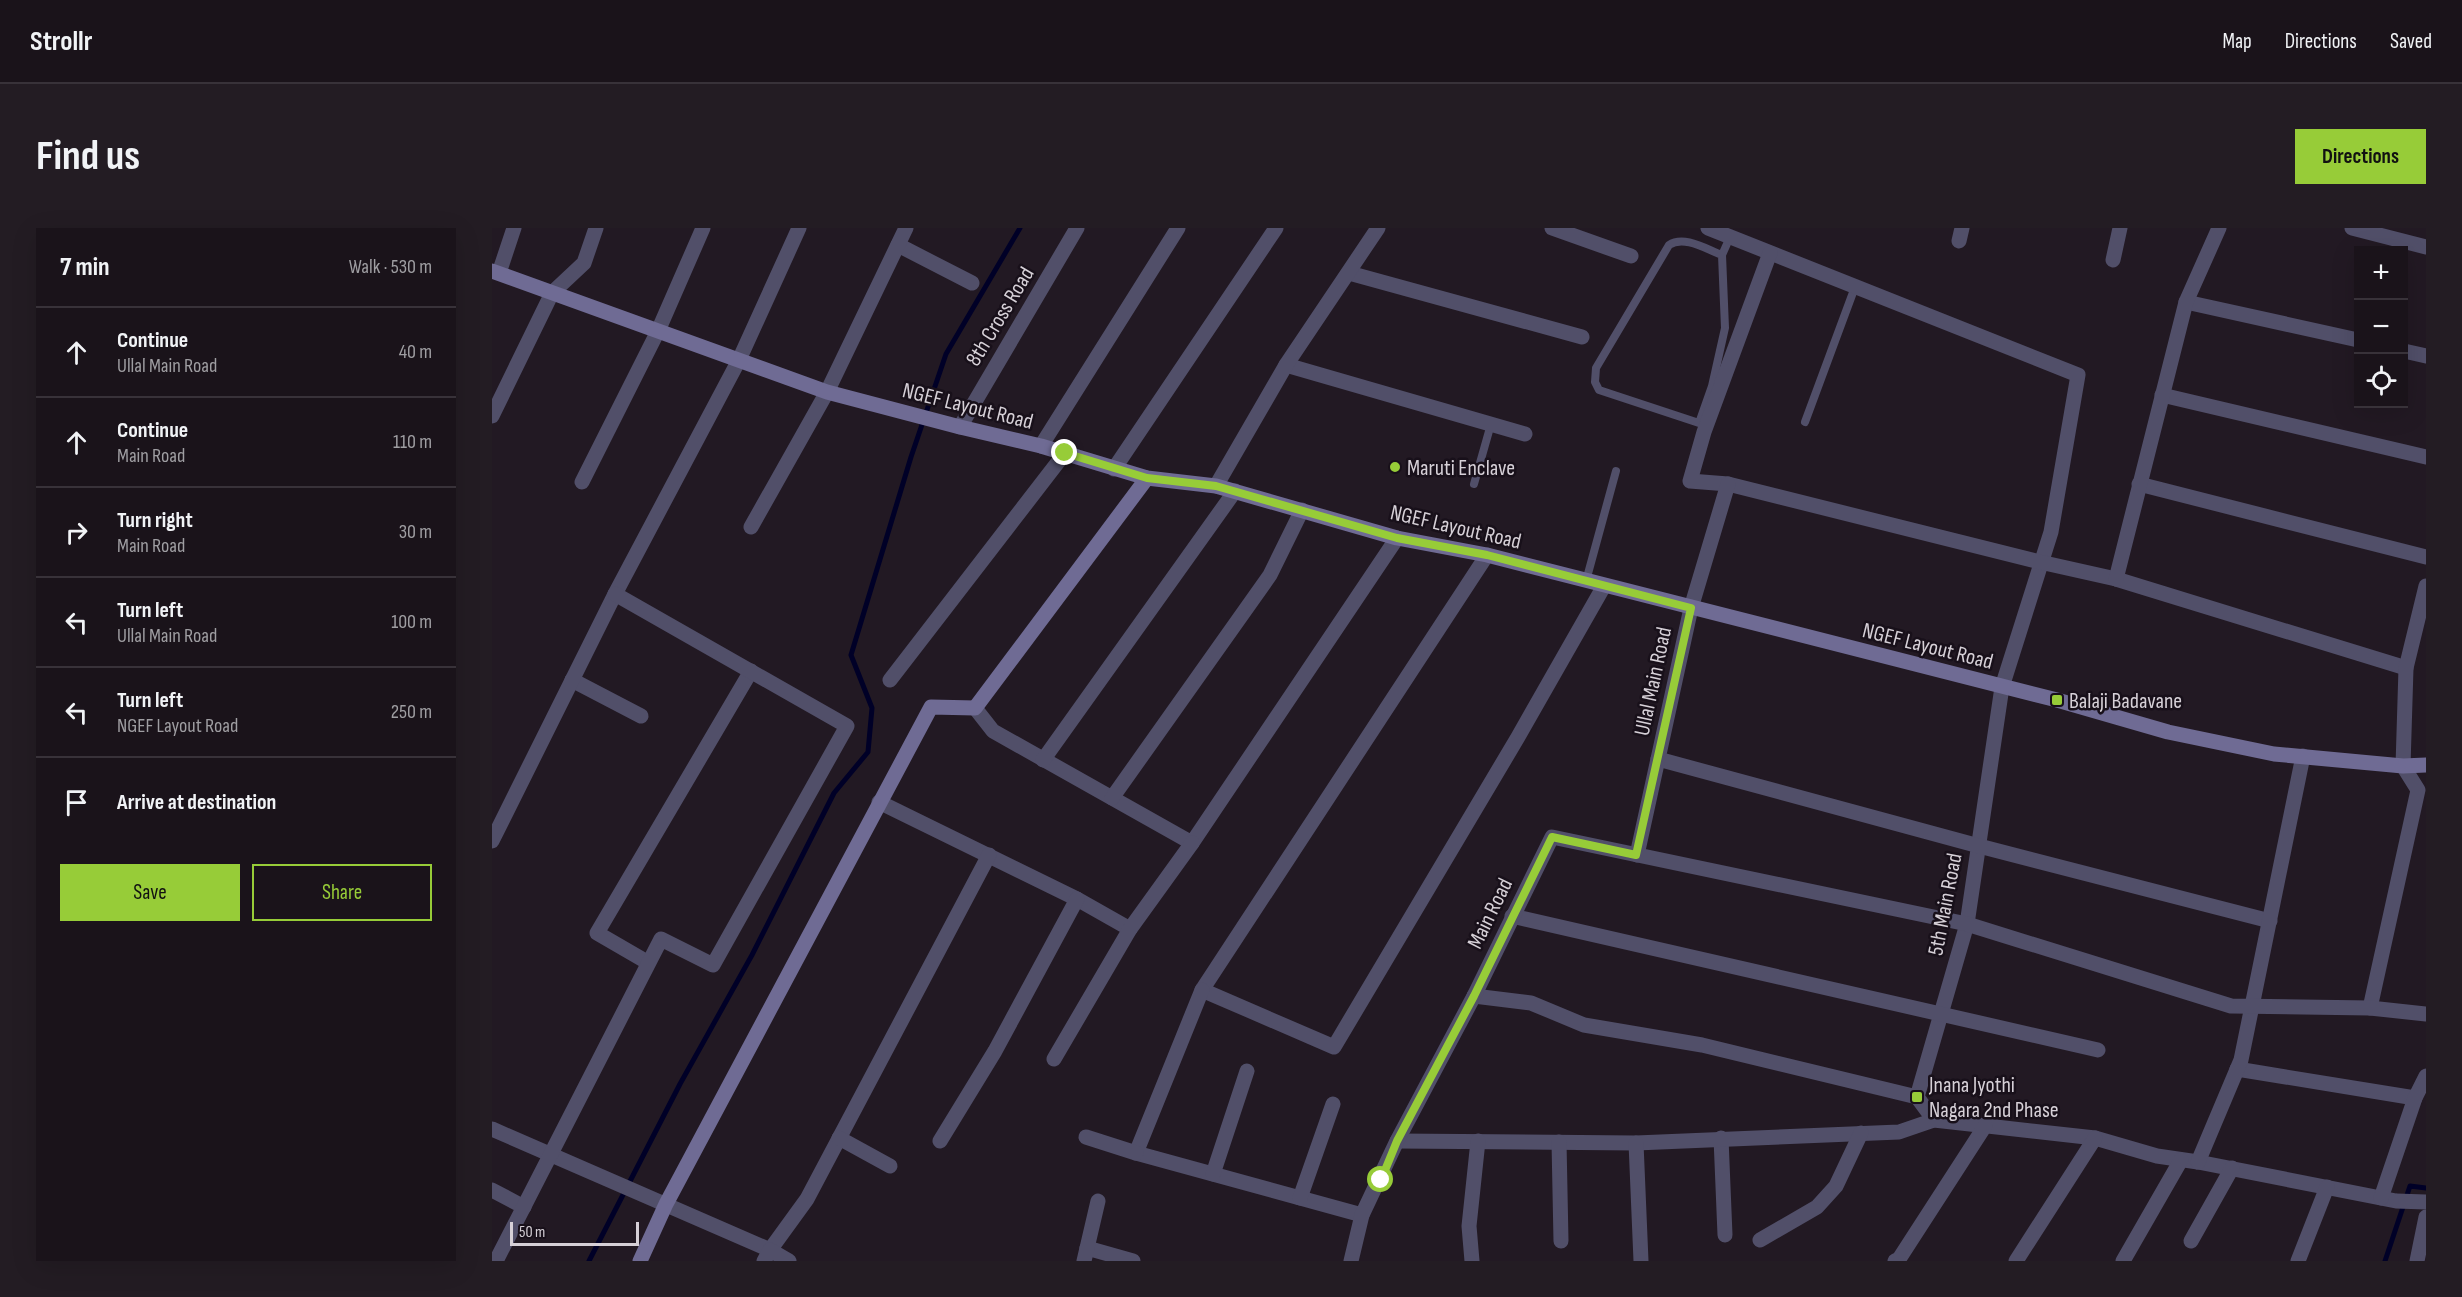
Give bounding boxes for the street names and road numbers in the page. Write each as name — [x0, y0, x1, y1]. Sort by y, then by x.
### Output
street label: 8th Cross Road — [960, 262, 1040, 371]
street label: NGEF Layout Road — [900, 377, 1036, 436]
street label: NGEF Layout Road — [1388, 499, 1524, 556]
street label: NGEF Layout Road — [1860, 617, 1996, 676]
street label: Ullal Main Road — [1629, 625, 1678, 738]
street label: 5th Main Road — [1922, 851, 1969, 958]
street label: Main Road — [1462, 874, 1519, 953]

